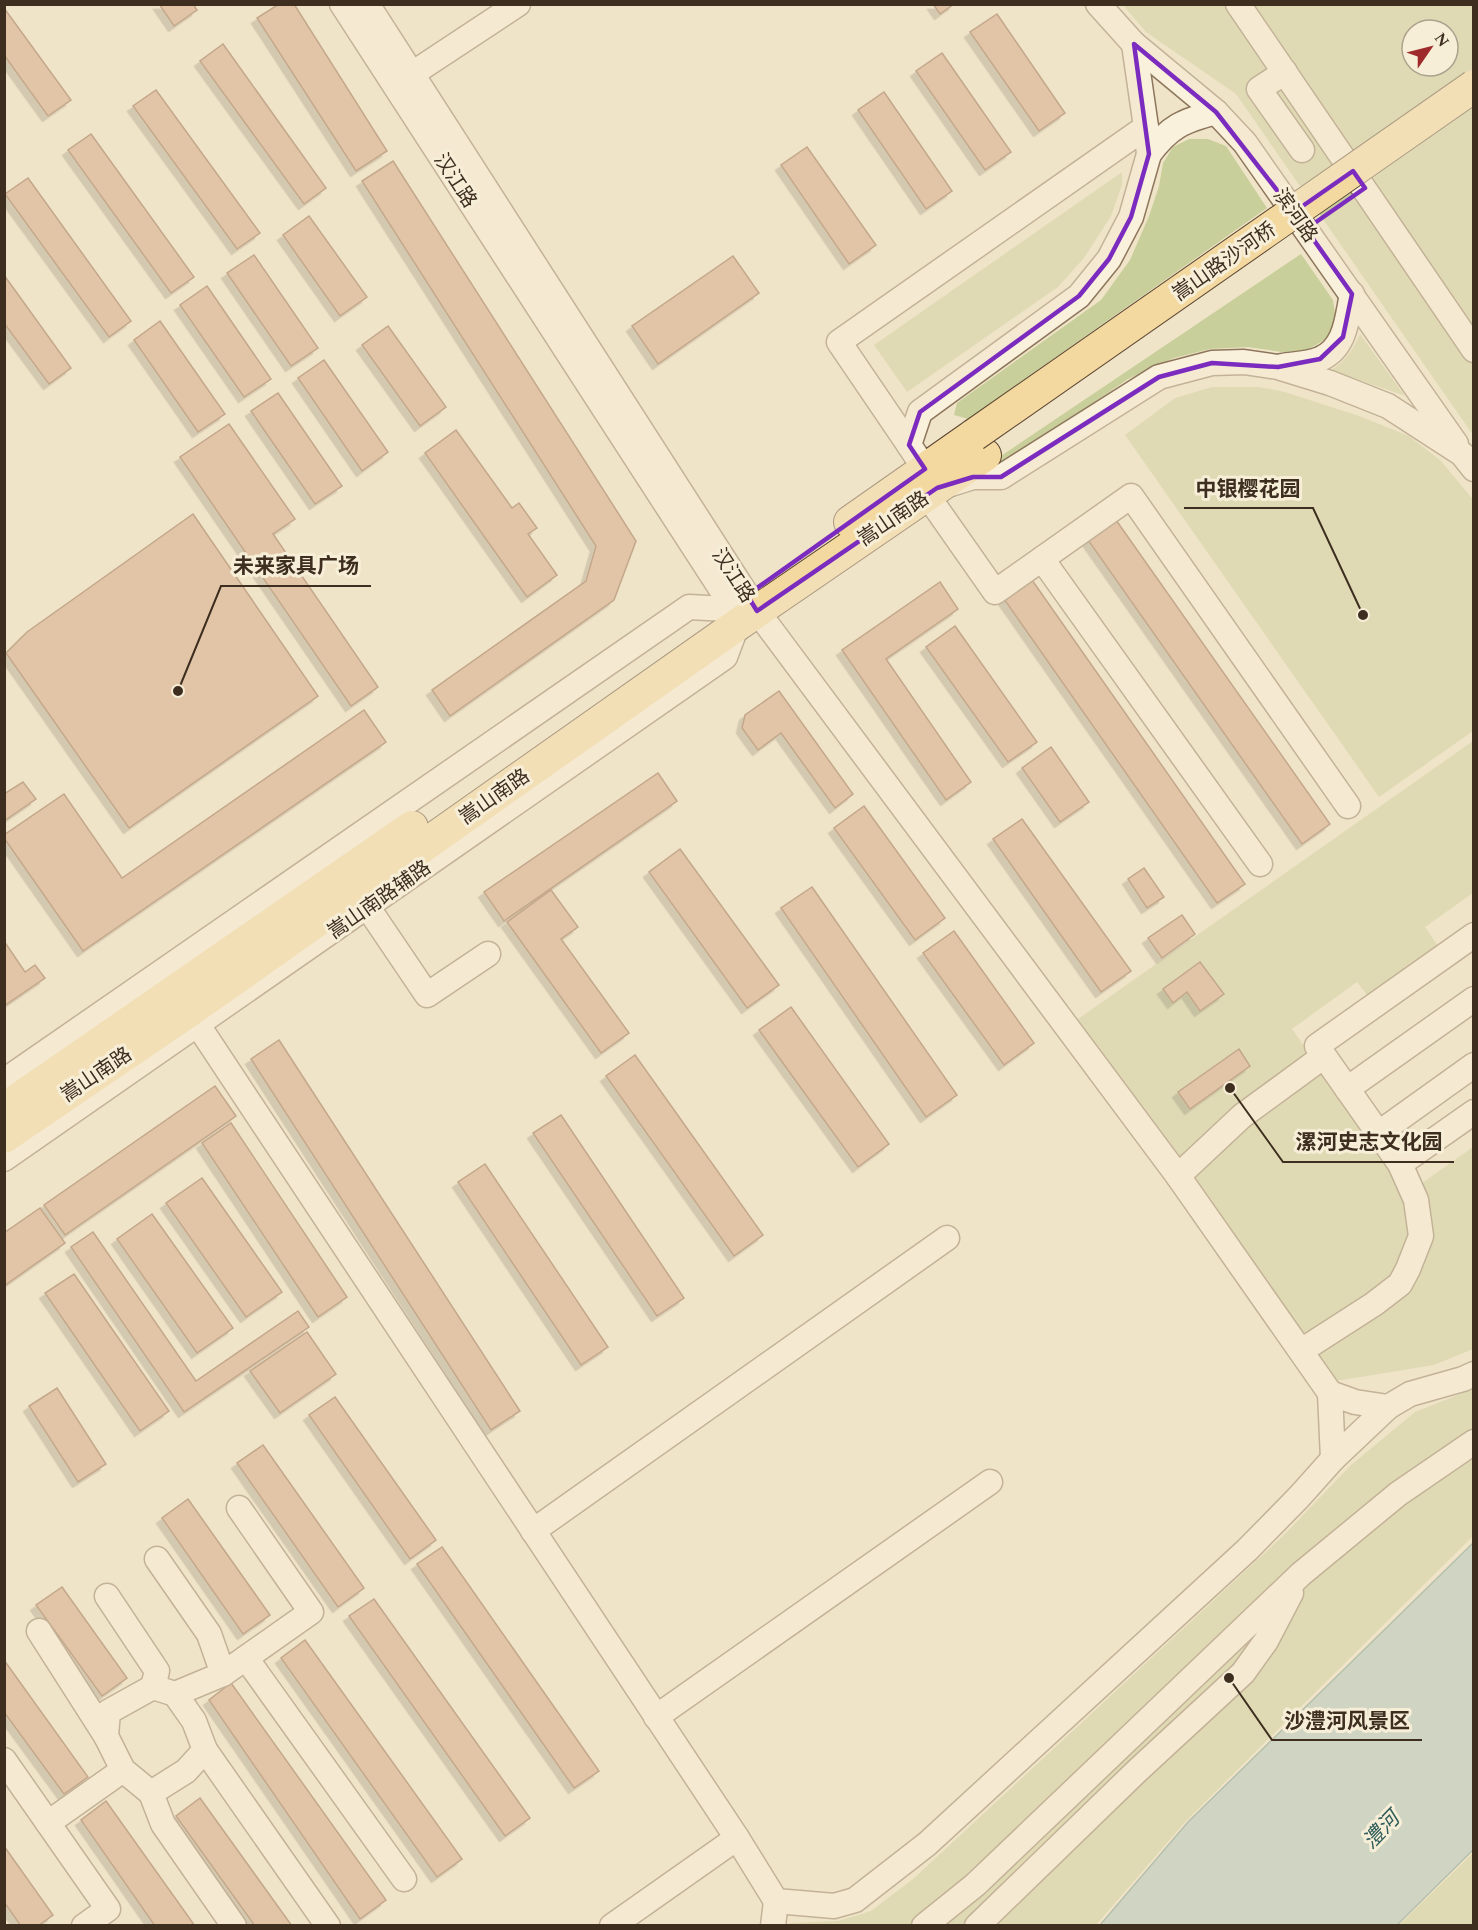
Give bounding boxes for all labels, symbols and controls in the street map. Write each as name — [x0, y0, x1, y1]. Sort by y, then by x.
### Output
north arrow — [1400, 18, 1460, 78]
text: N — [1428, 28, 1455, 52]
street label: 汉江路 — [426, 147, 484, 214]
street label: 滨河路 — [1266, 182, 1325, 249]
street label: 嵩山路沙河桥 — [1167, 215, 1282, 309]
callout: 中银樱花园 — [1184, 469, 1313, 508]
text: 中银樱花园 — [1196, 474, 1301, 506]
street label: 嵩山南路 — [852, 484, 935, 554]
street label: 汉江路 — [704, 542, 762, 609]
callout: 未来家具广场 — [221, 547, 371, 586]
text: 未来家具广场 — [233, 551, 359, 583]
street label: 嵩山南路 — [453, 762, 536, 832]
street label: 嵩山南路辅路 — [322, 853, 437, 947]
street label: 嵩山南路 — [55, 1040, 138, 1110]
callout: 漯河史志文化园 — [1283, 1123, 1454, 1162]
text: 漯河史志文化园 — [1296, 1127, 1443, 1159]
callout: 沙澧河风景区 — [1272, 1701, 1422, 1740]
text: 沙澧河风景区 — [1284, 1706, 1410, 1738]
water label: 澧河 — [1356, 1802, 1411, 1857]

